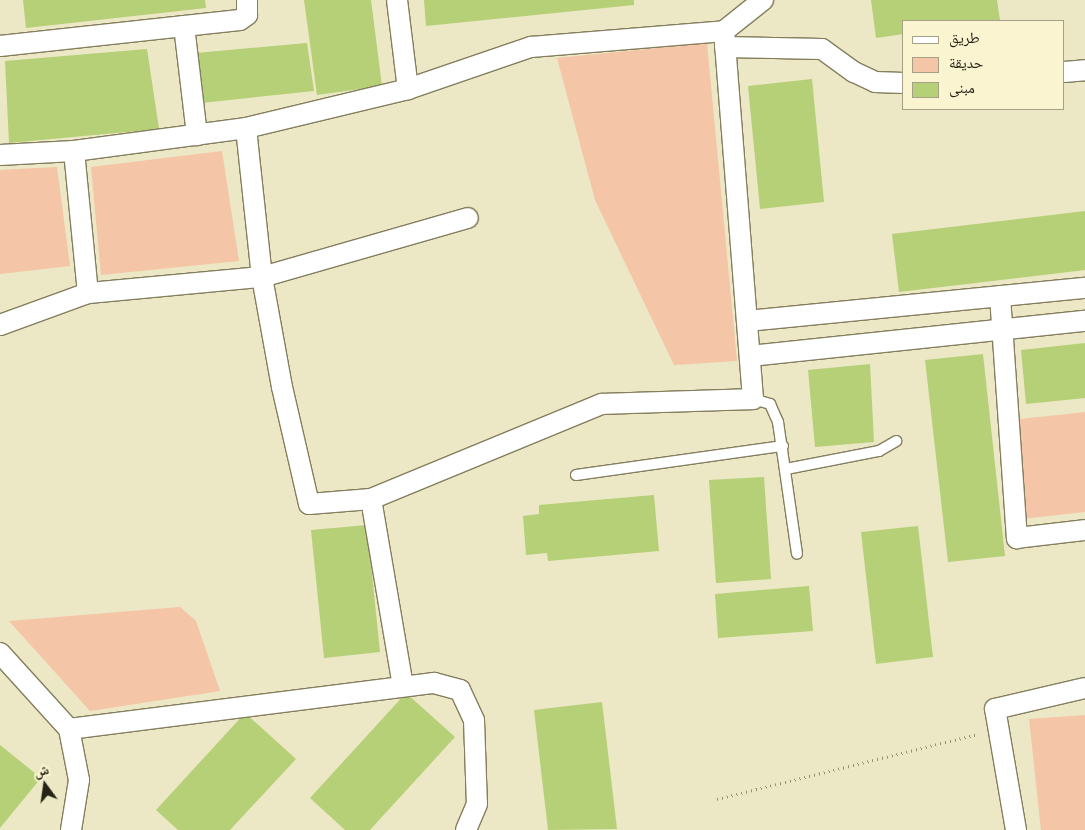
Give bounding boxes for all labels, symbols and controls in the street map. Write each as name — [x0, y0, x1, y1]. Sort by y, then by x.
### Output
legend — [902, 20, 1065, 110]
text: طريق — [949, 29, 980, 46]
text: حديقة — [949, 54, 983, 71]
text: مبنى — [949, 79, 975, 96]
north arrow — [20, 760, 70, 810]
text: ش — [32, 761, 51, 780]

